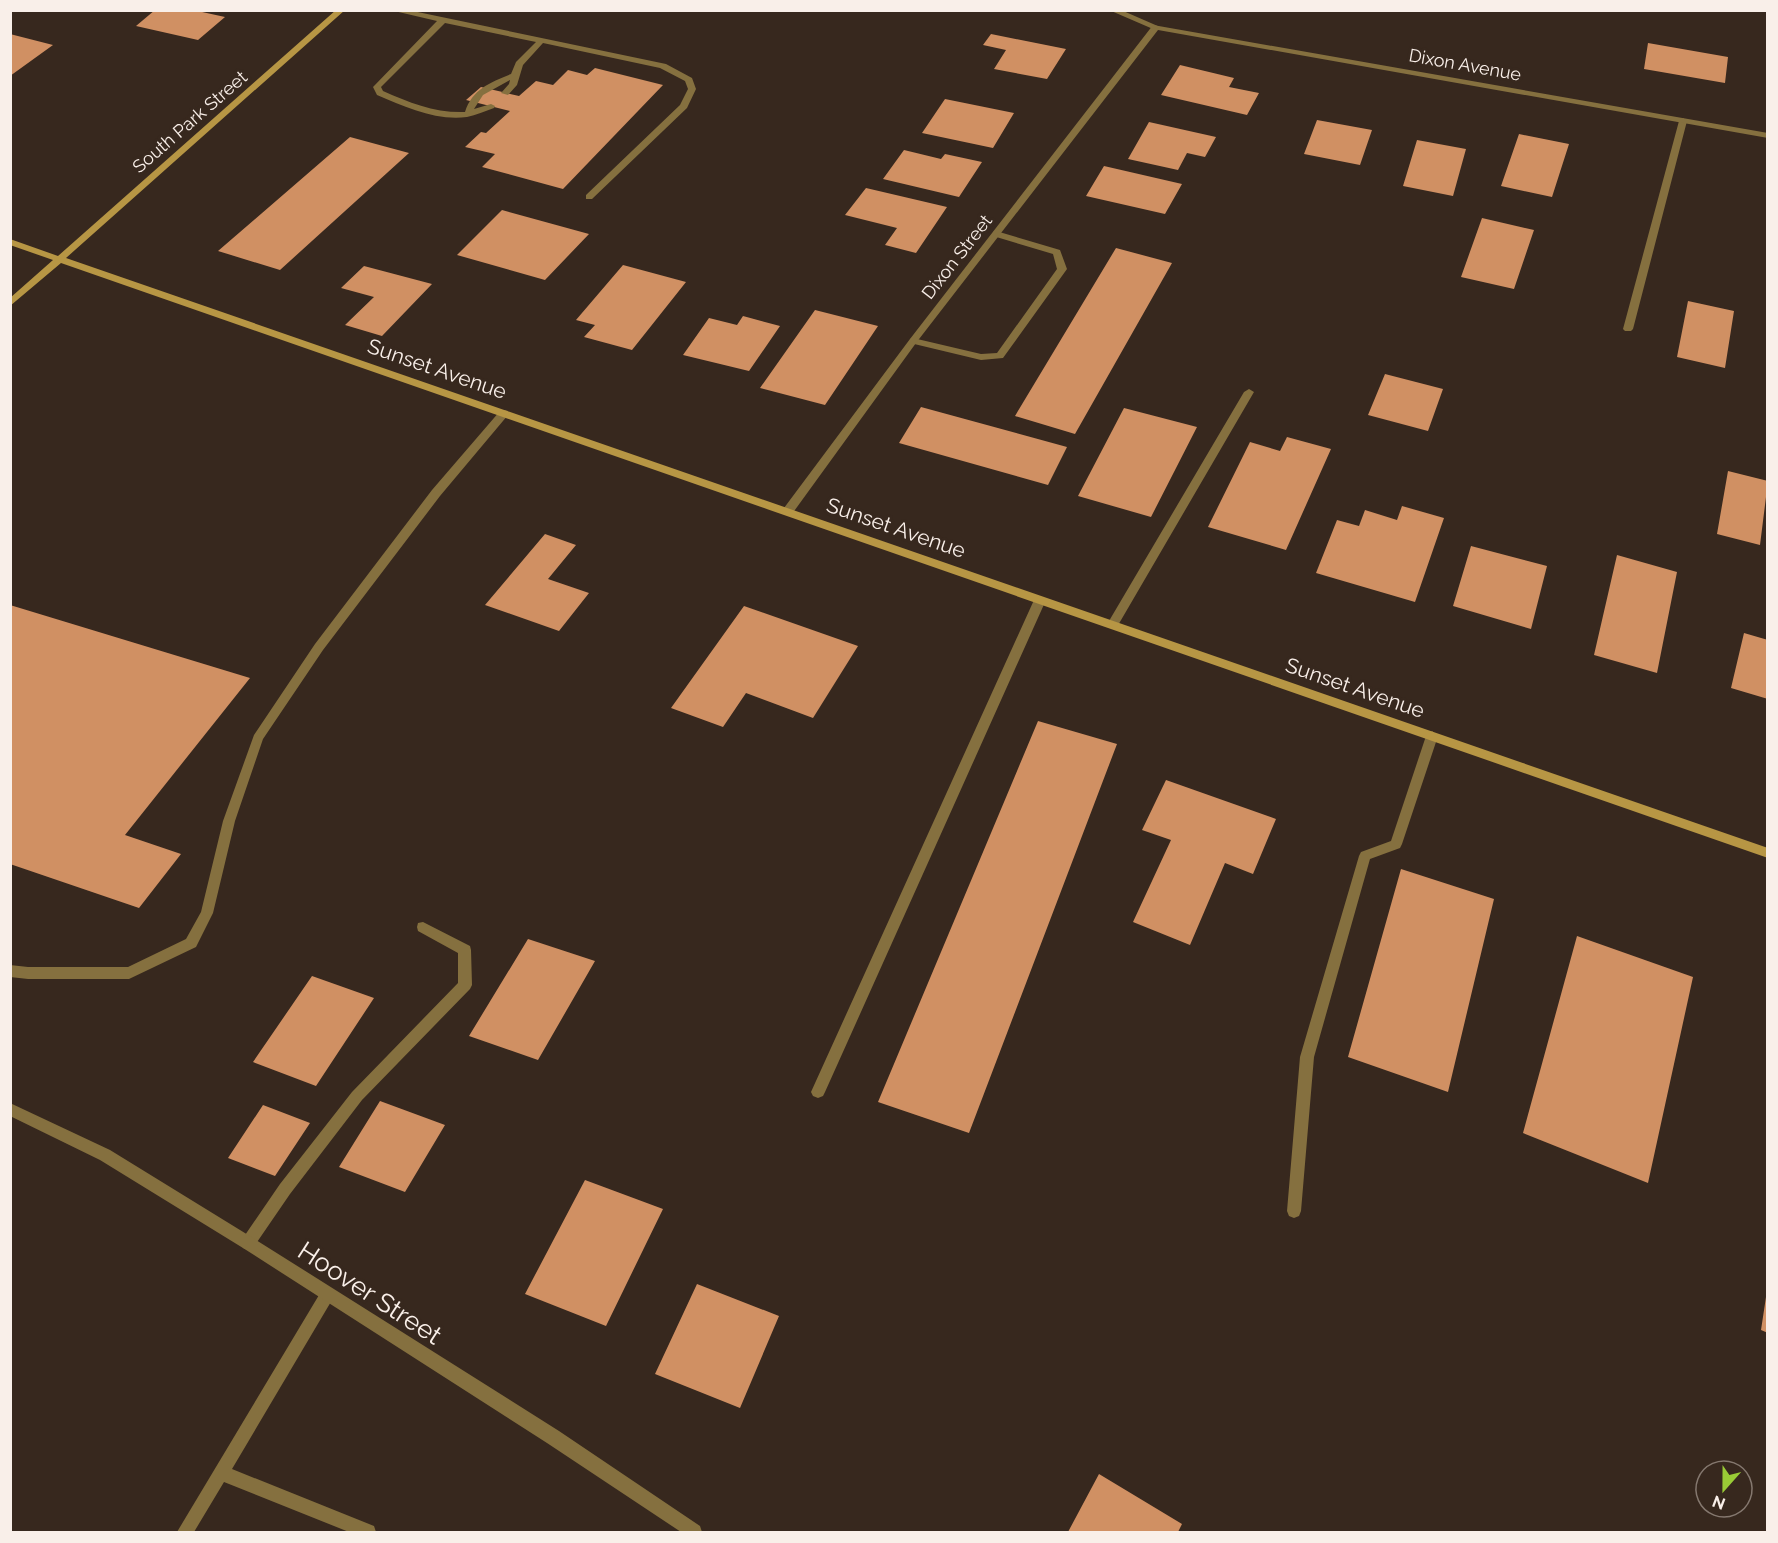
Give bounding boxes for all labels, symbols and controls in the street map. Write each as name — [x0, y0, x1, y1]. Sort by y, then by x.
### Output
street label: Dixon Avenue — [1407, 44, 1523, 85]
street label: South Park Street — [128, 66, 251, 177]
street label: Dixon Street — [917, 210, 996, 303]
street label: Sunset Avenue — [364, 333, 510, 404]
street label: Sunset Avenue — [823, 492, 969, 563]
street label: Sunset Avenue — [1282, 652, 1428, 723]
street label: Hoover Street — [293, 1235, 448, 1351]
north arrow — [1694, 1459, 1754, 1519]
text: N — [1710, 1491, 1728, 1514]

